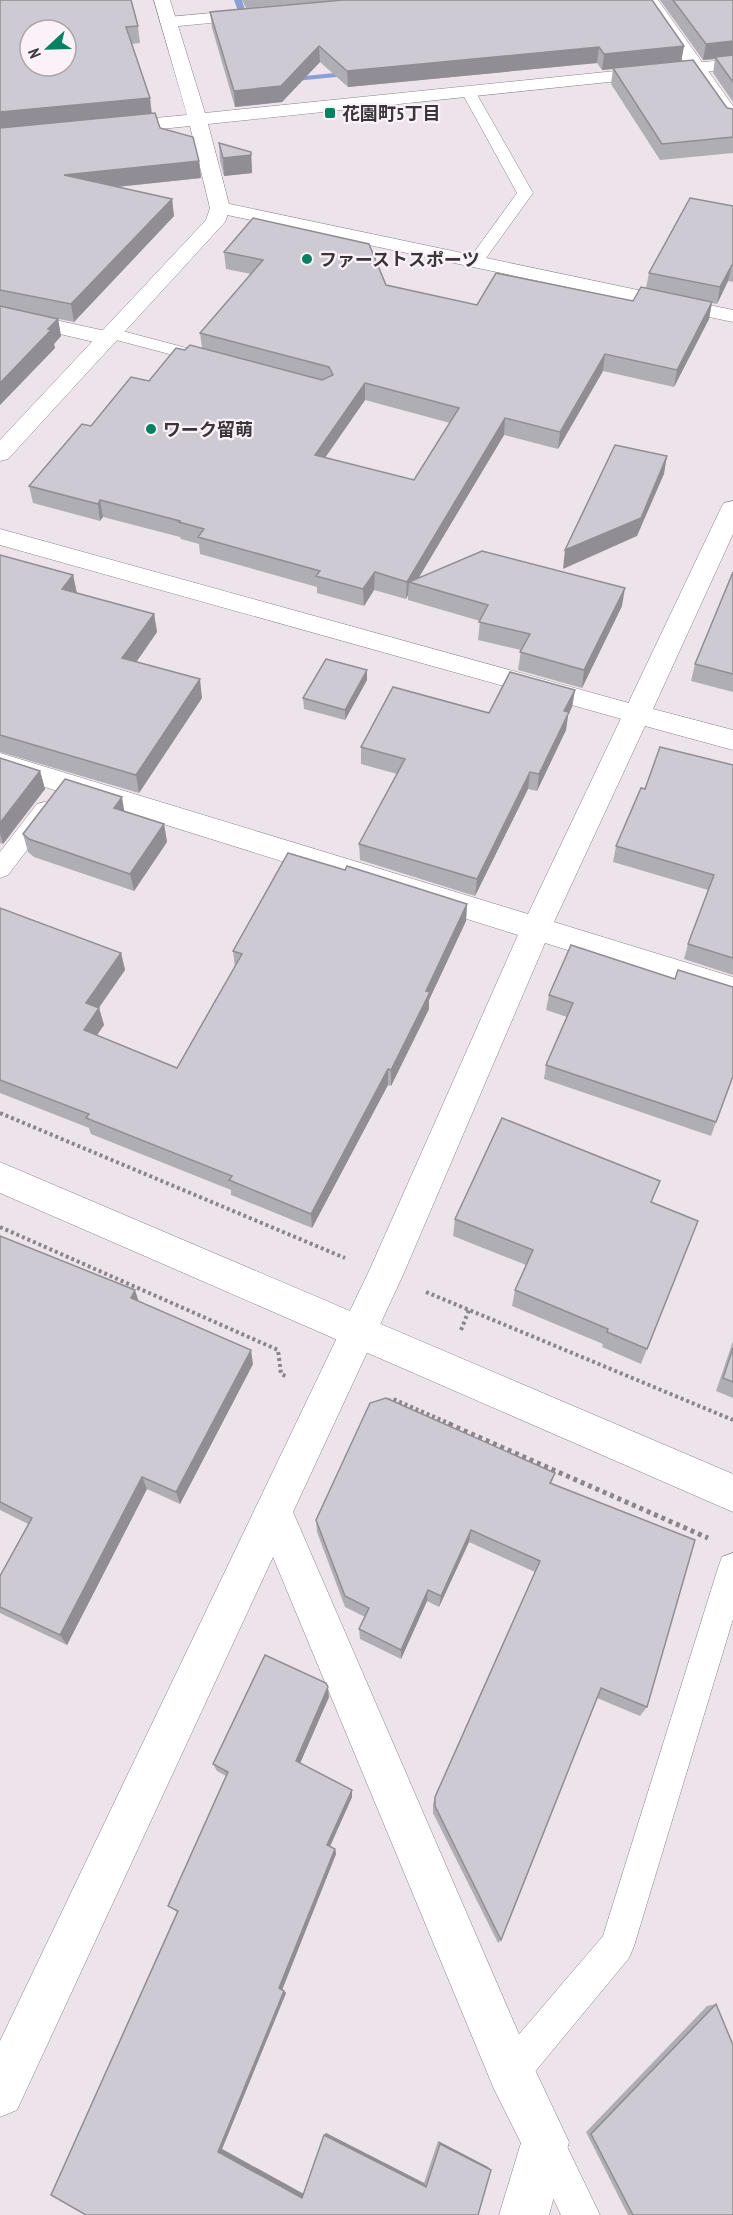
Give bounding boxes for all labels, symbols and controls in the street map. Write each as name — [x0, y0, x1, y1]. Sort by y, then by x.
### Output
north arrow — [18, 18, 78, 78]
text: N — [23, 46, 45, 61]
place label: 花園町5丁目 — [342, 102, 441, 125]
marker: 花園町5丁目 — [323, 106, 337, 120]
place label: ファーストスポーツ — [319, 248, 480, 271]
marker: ファーストスポーツ — [300, 252, 314, 266]
place label: ワーク留萌 — [163, 418, 253, 441]
marker: ワーク留萌 — [144, 422, 158, 436]

